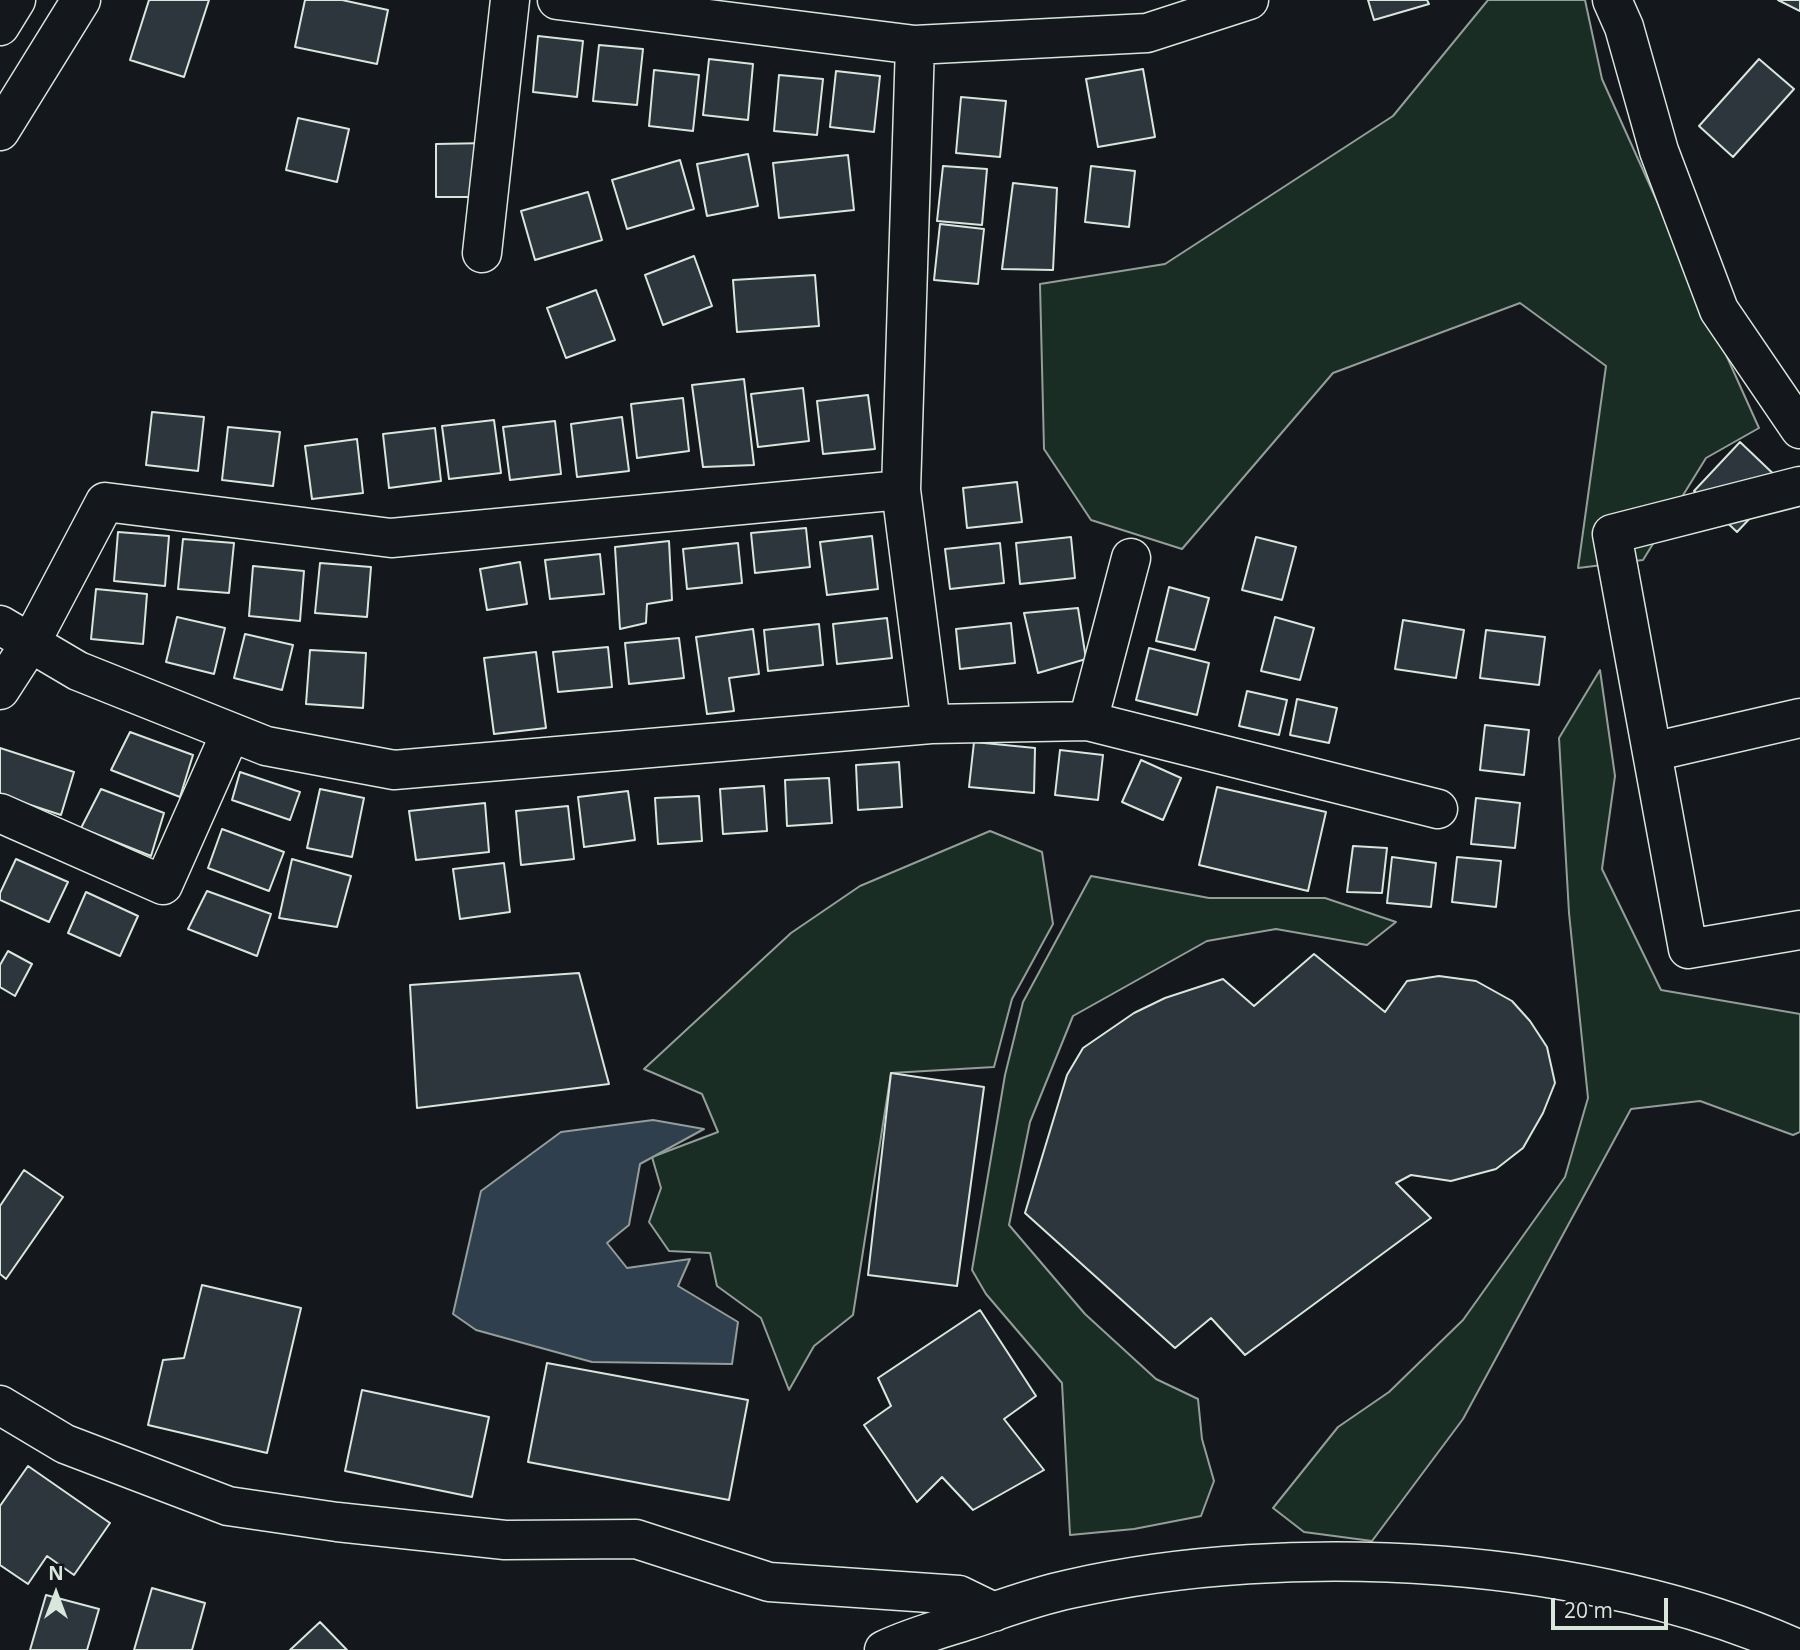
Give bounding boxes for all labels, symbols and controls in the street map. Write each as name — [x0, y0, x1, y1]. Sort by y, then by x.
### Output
north arrow — [21, 1559, 91, 1629]
text: N — [48, 1560, 64, 1586]
scale bar — [1555, 1584, 1672, 1628]
text: 20 m — [1564, 1596, 1613, 1624]

